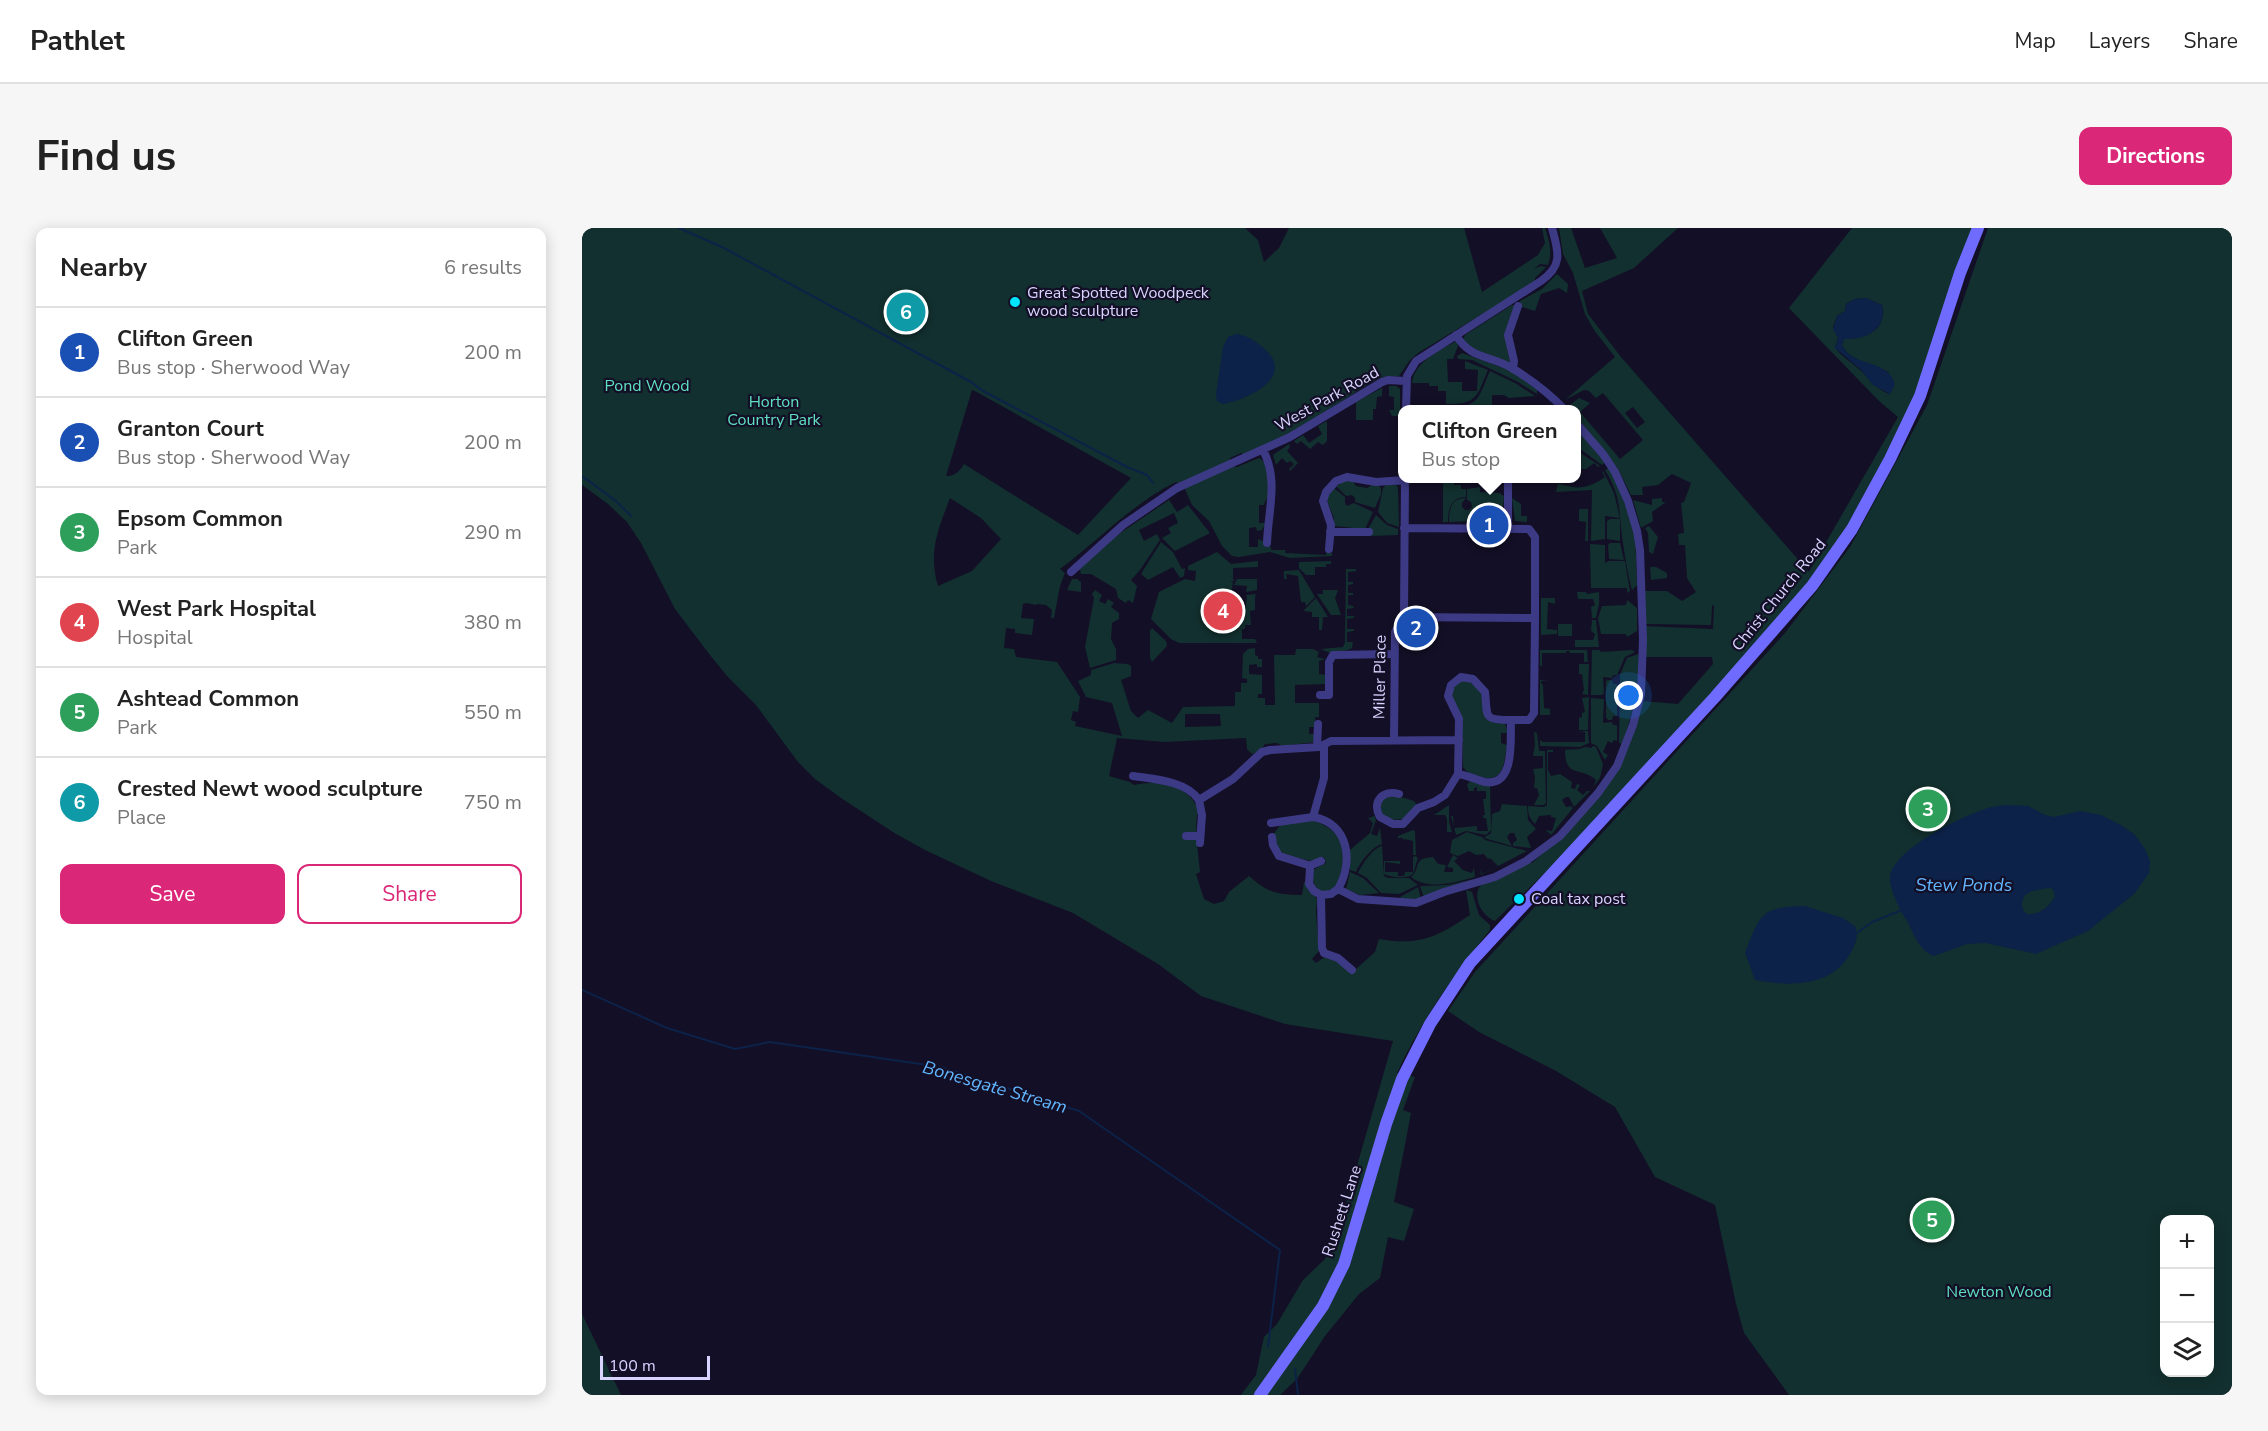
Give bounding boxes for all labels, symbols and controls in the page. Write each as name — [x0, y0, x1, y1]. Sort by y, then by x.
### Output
text: Pathlet — [30, 22, 125, 60]
text: Map — [2014, 27, 2056, 55]
text: Layers — [2089, 27, 2150, 55]
text: Share — [2183, 27, 2238, 55]
button: Directions — [2079, 127, 2232, 185]
text: Find us — [36, 128, 176, 185]
text: Nearby — [60, 250, 147, 285]
text: 6 results — [444, 254, 522, 281]
place label: Great Spotted Woodpeck wood sculpture — [1027, 282, 1210, 322]
pin: 6 — [886, 290, 926, 334]
marker: Great Spotted Woodpeck wood sculpture — [1008, 295, 1022, 309]
text: Clifton Green — [117, 324, 253, 354]
text: 1 — [74, 339, 86, 366]
text: 200 m — [464, 339, 522, 366]
text: Bus stop · Sherwood Way — [117, 354, 350, 381]
street label: West Park Road — [1271, 361, 1383, 437]
park label: Pond Wood — [605, 375, 690, 397]
park label: Horton Country Park — [727, 391, 822, 431]
popup — [1398, 405, 1581, 483]
text: Granton Court — [117, 414, 264, 444]
text: Clifton Green — [1421, 416, 1558, 446]
text: 2 — [74, 429, 86, 456]
text: 200 m — [464, 429, 522, 456]
text: Bus stop · Sherwood Way — [117, 444, 350, 471]
text: Bus stop — [1421, 446, 1500, 473]
pin: 1 — [1470, 502, 1508, 548]
text: Epsom Common — [117, 504, 283, 534]
text: 3 — [74, 519, 86, 546]
text: 290 m — [464, 519, 522, 546]
text: Park — [117, 534, 157, 561]
street label: Christ Church Road — [1727, 534, 1831, 656]
pin: 4 — [1204, 588, 1242, 634]
text: West Park Hospital — [117, 594, 316, 624]
pin: 2 — [1396, 606, 1436, 650]
text: 4 — [74, 609, 86, 636]
text: 380 m — [464, 609, 522, 636]
text: Hospital — [117, 624, 193, 651]
street label: Miller Place — [1368, 635, 1392, 719]
your location — [1614, 681, 1643, 710]
text: Ashtead Common — [117, 684, 299, 714]
text: 5 — [74, 699, 86, 726]
text: 550 m — [464, 699, 522, 726]
text: Park — [117, 714, 157, 741]
text: Crested Newt wood sculpture — [117, 774, 423, 804]
pin: 3 — [1908, 786, 1948, 832]
text: 6 — [74, 789, 86, 816]
text: 750 m — [464, 789, 522, 816]
text: Place — [117, 804, 166, 831]
button: Save — [60, 864, 285, 924]
button: Share — [297, 864, 522, 924]
water label: Stew Ponds — [1916, 873, 2012, 897]
place label: Coal tax post — [1531, 888, 1626, 910]
marker: Coal tax post — [1512, 892, 1526, 906]
water label: Bonesgate Stream — [920, 1055, 1070, 1119]
street label: Rushett Lane — [1317, 1162, 1367, 1260]
pin: 5 — [1912, 1198, 1952, 1242]
map controls — [2160, 1215, 2214, 1377]
button: + — [2160, 1215, 2214, 1269]
button: − — [2160, 1269, 2214, 1323]
park label: Newton Wood — [1946, 1281, 2052, 1303]
button: layers — [2160, 1323, 2214, 1377]
scale bar — [600, 1353, 710, 1380]
text: 100 m — [609, 1355, 656, 1377]

